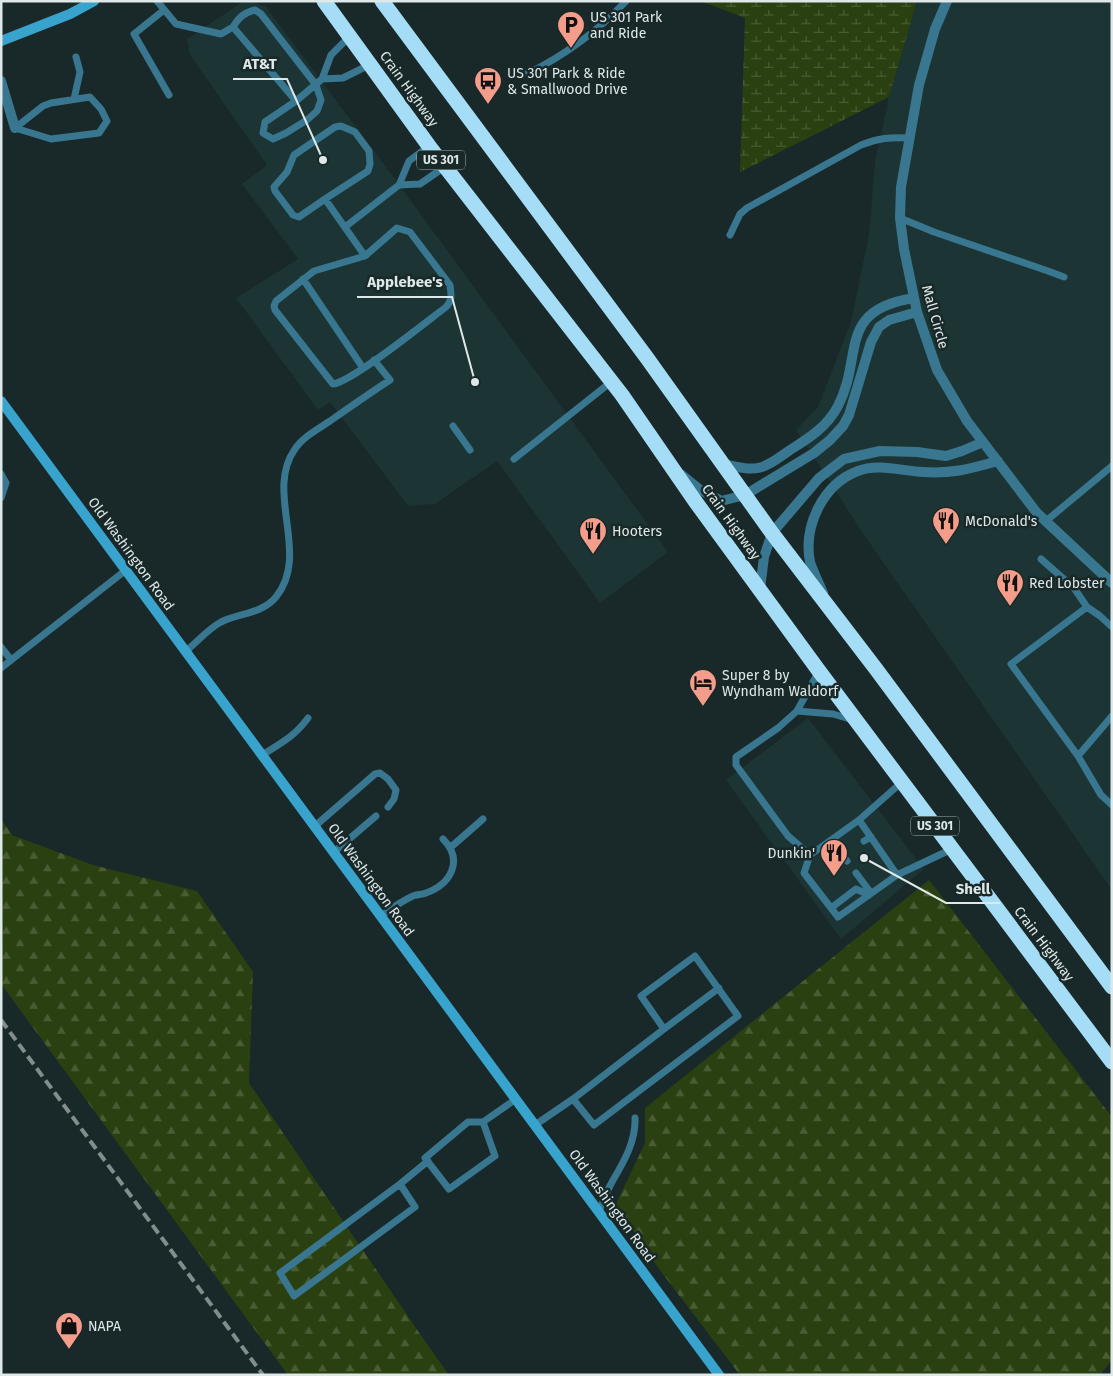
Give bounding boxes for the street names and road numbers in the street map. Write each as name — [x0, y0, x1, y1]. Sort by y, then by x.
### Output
street label: Crain Highway — [376, 48, 442, 130]
road number: US 301 — [417, 150, 465, 170]
street label: Mall Circle — [918, 283, 952, 351]
street label: Crain Highway — [698, 481, 764, 563]
street label: Old Washington Road — [84, 494, 178, 614]
road number: US 301 — [911, 816, 959, 836]
street label: Old Washington Road — [324, 820, 418, 940]
street label: Crain Highway — [1010, 903, 1078, 985]
street label: Old Washington Road — [565, 1146, 659, 1266]

